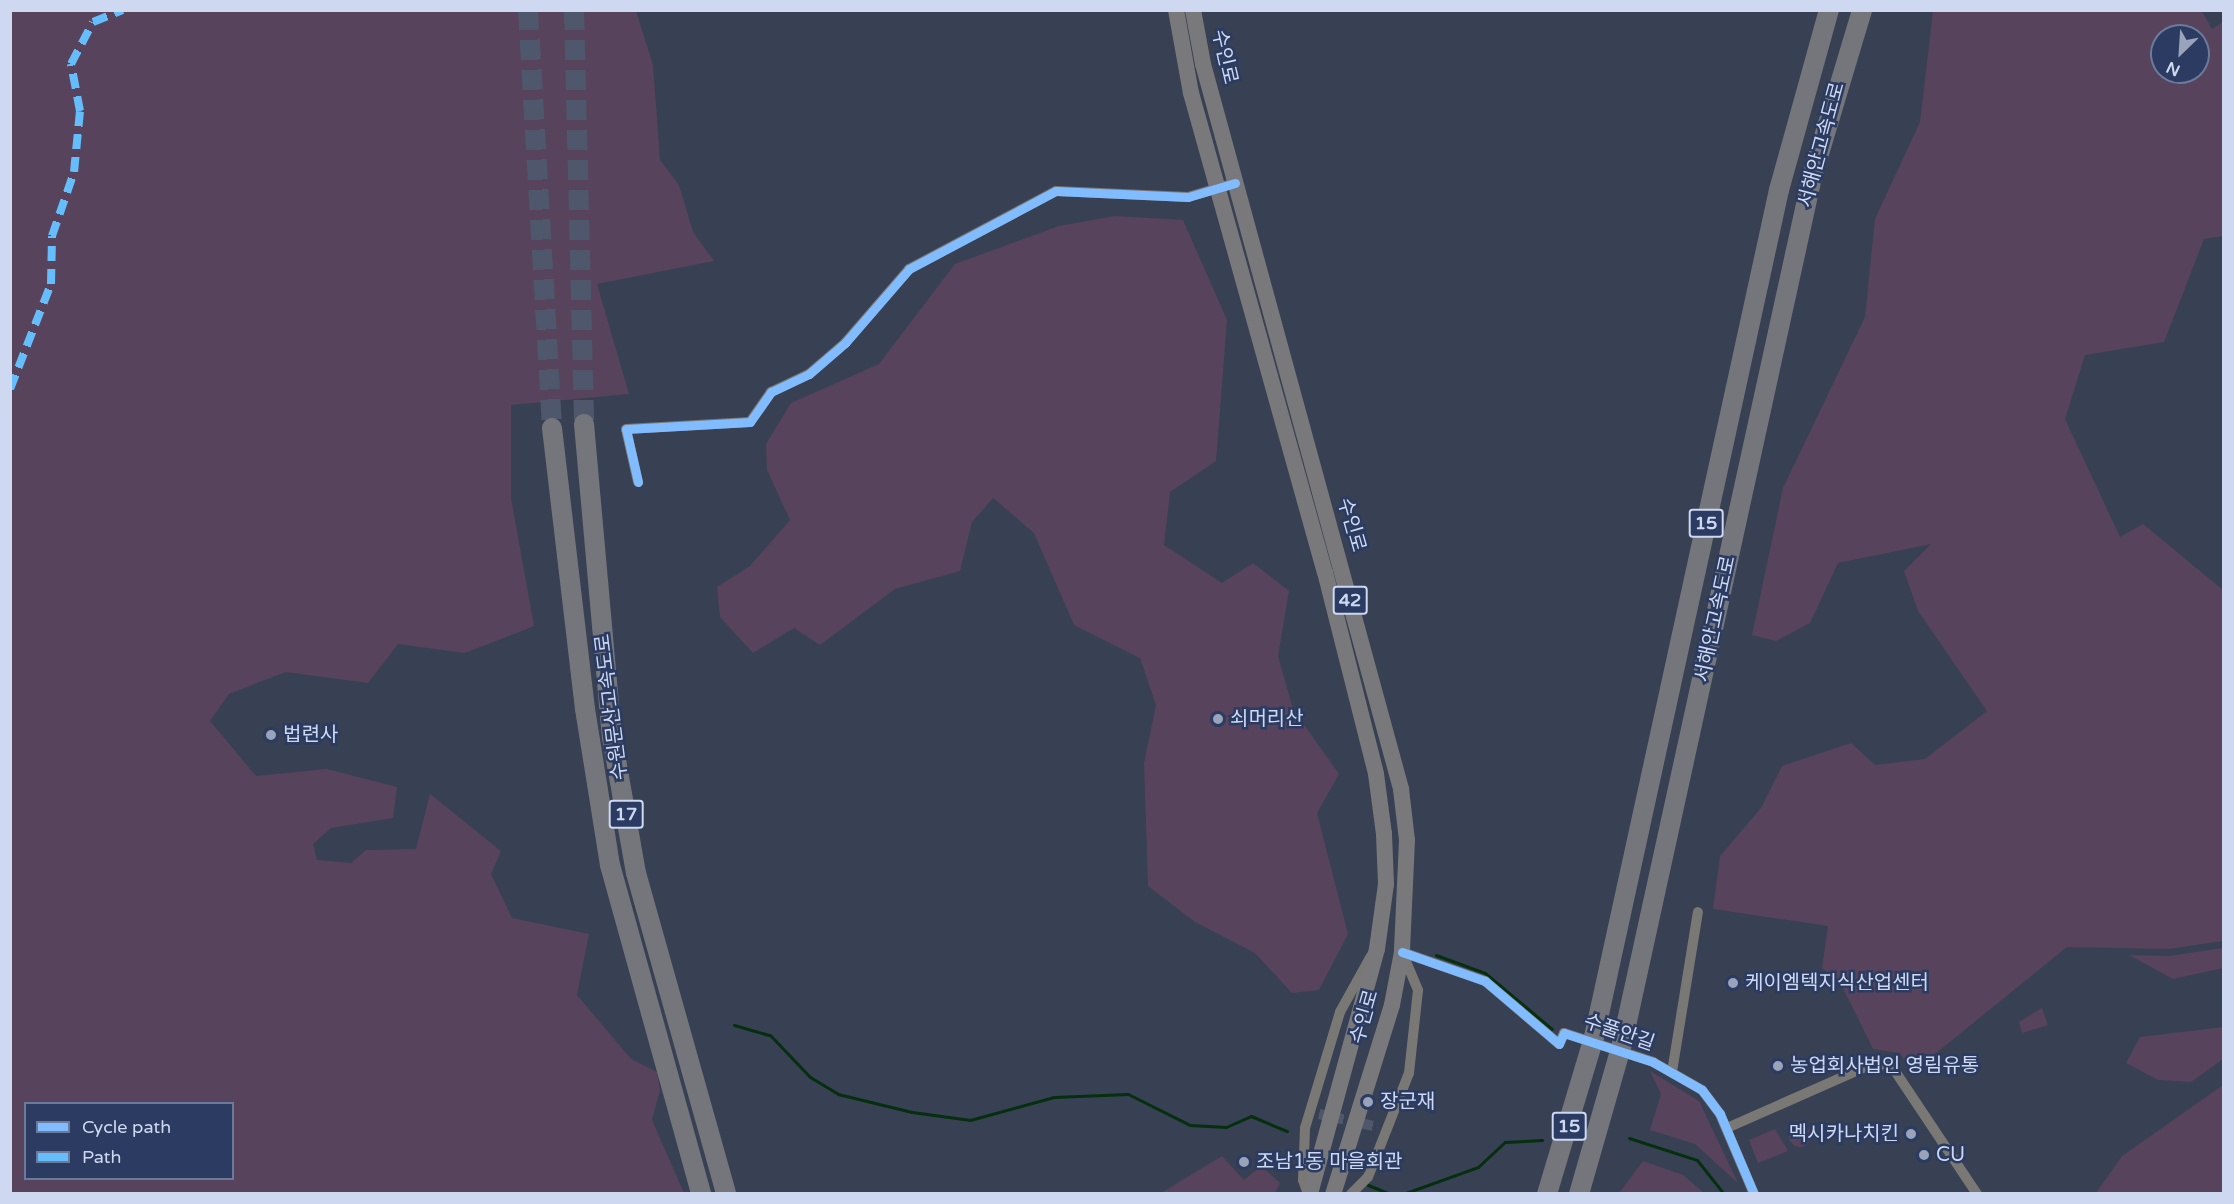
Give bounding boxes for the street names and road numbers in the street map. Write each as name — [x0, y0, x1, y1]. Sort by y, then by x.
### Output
street label: 수인로 — [1206, 27, 1242, 87]
street label: 서해안고속도로 — [1794, 80, 1850, 210]
street label: 수인로 — [1332, 495, 1370, 555]
road number: 15 — [1688, 508, 1724, 538]
street label: 서해안고속도로 — [1691, 554, 1741, 684]
road number: 42 — [1332, 585, 1368, 615]
street label: 수원문산고속도로 — [591, 632, 633, 782]
road number: 17 — [608, 799, 644, 829]
street label: 수인로 — [1346, 987, 1384, 1047]
street label: 수풀안길 — [1580, 1010, 1658, 1056]
road number: 15 — [1551, 1111, 1587, 1141]

